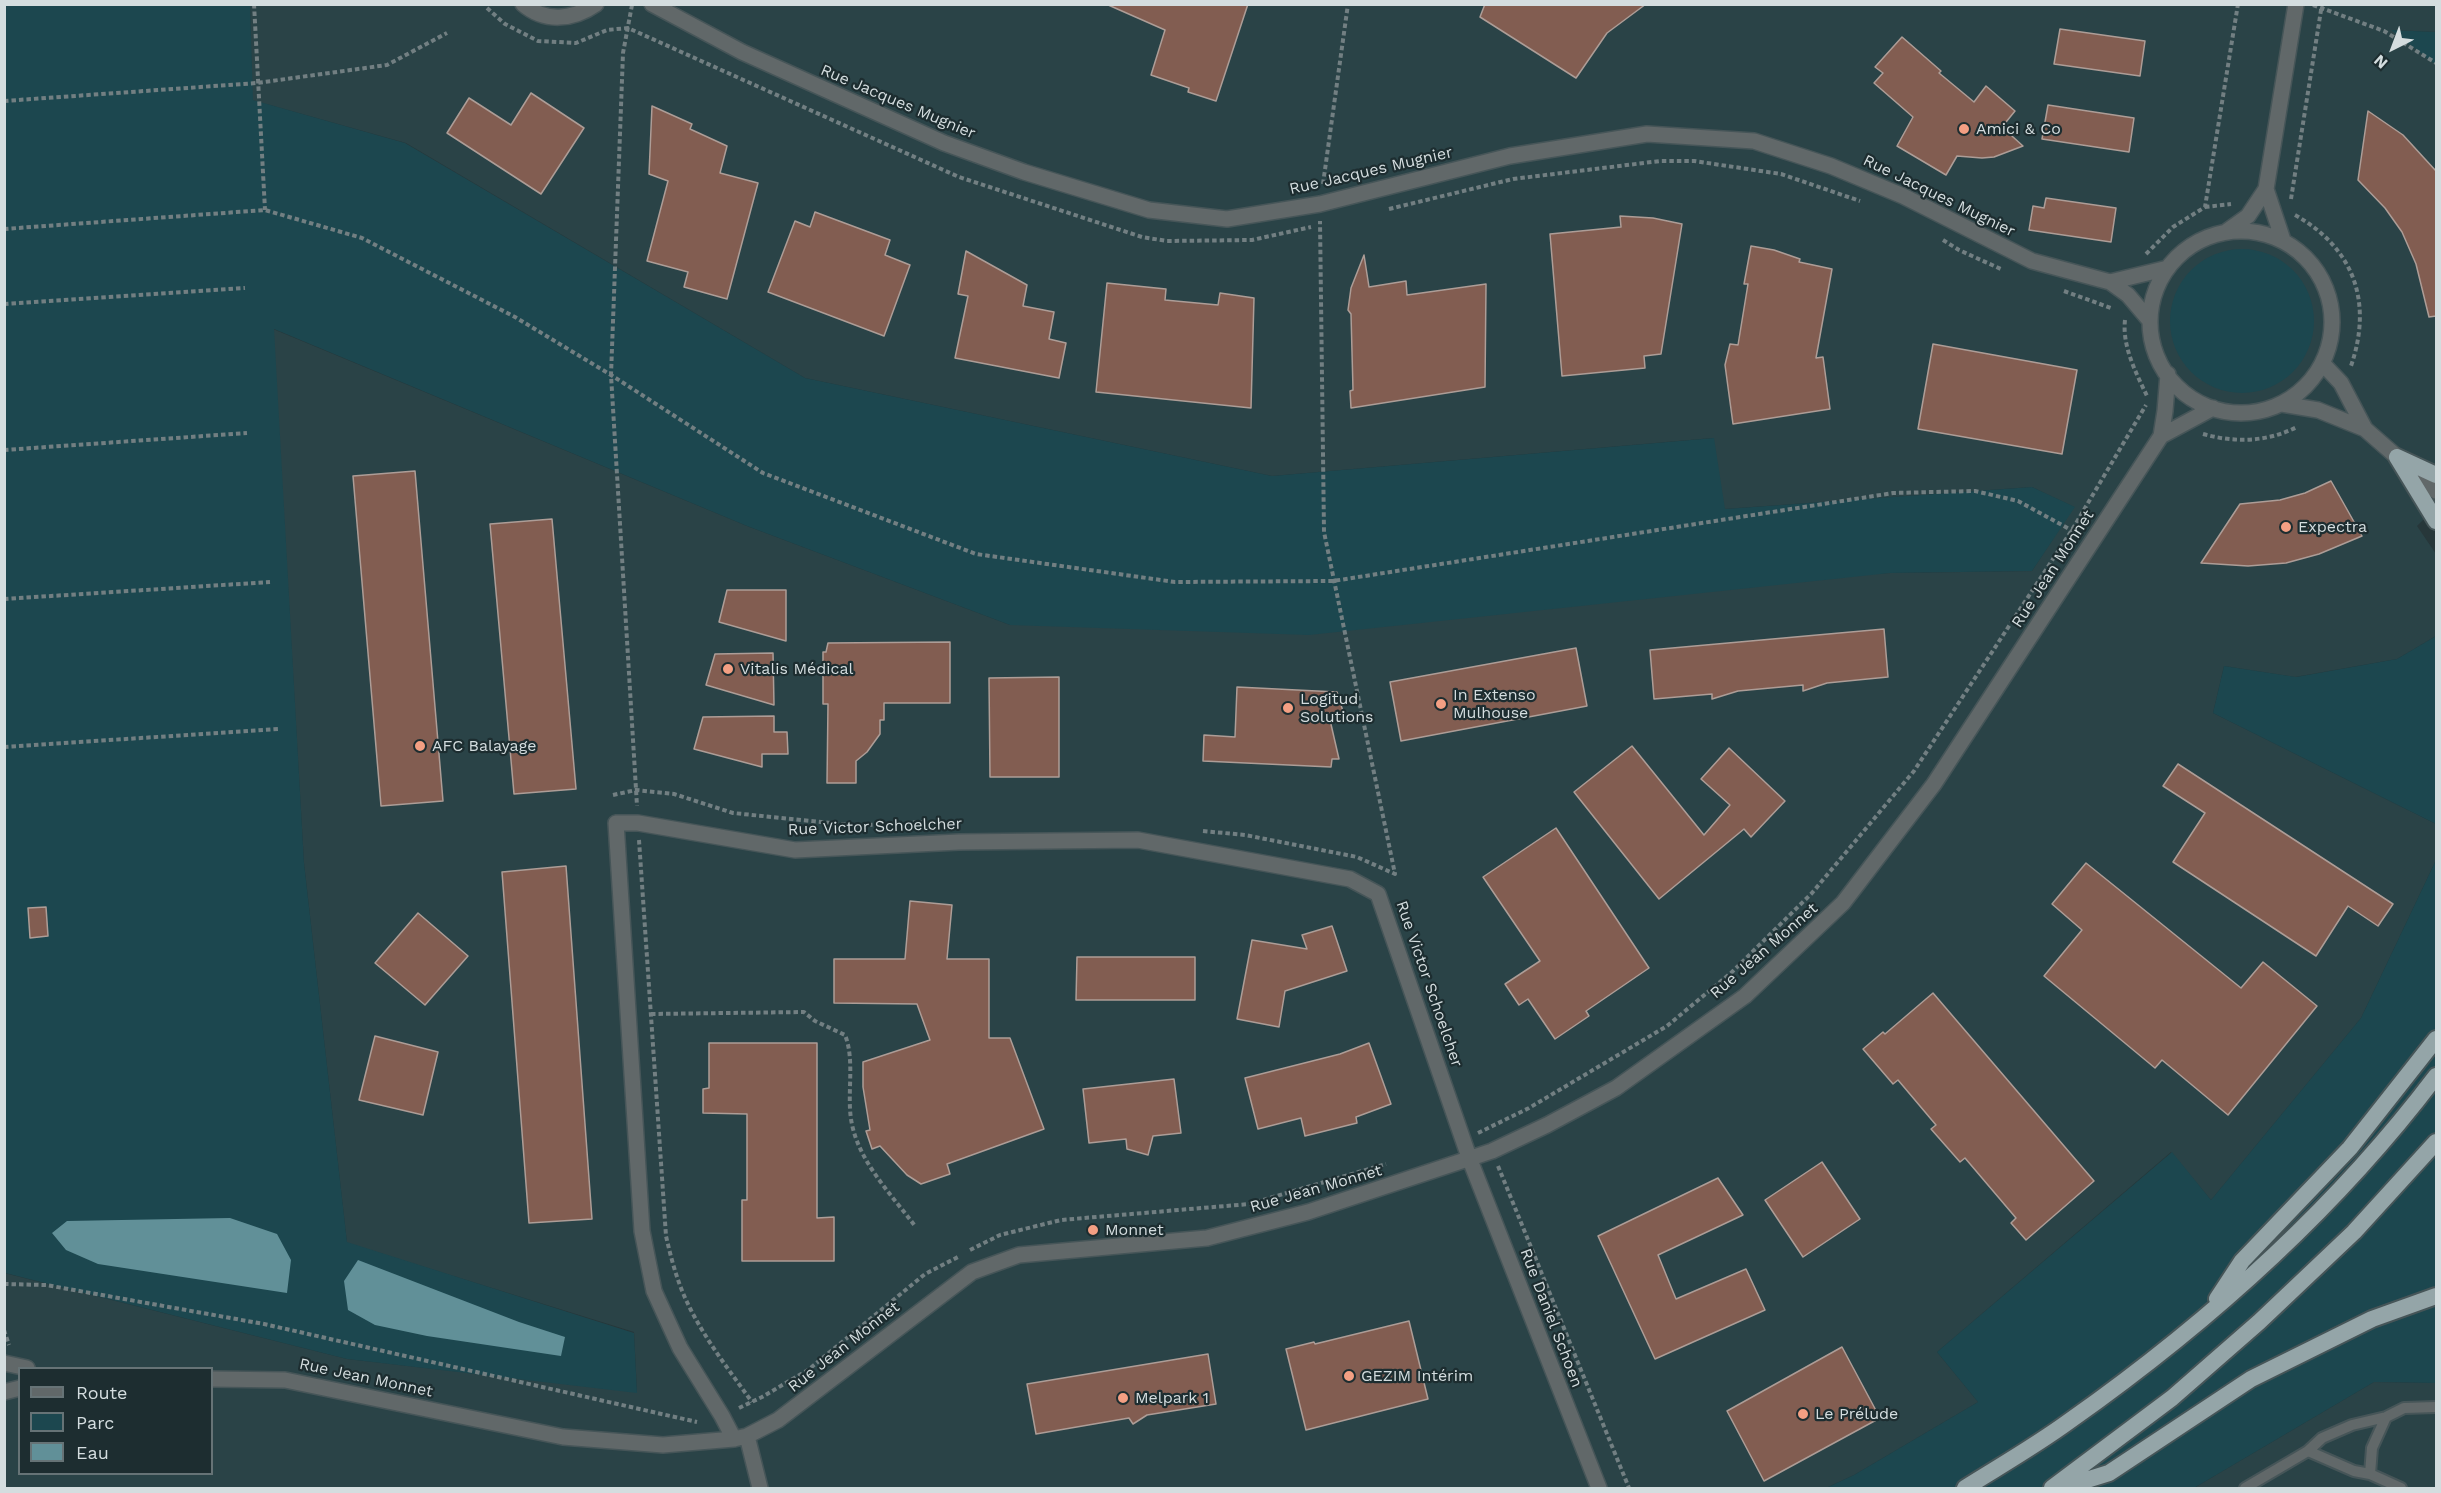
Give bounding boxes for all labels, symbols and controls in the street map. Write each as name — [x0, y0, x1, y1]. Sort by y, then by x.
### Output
north arrow — [2363, 18, 2423, 78]
text: N — [2370, 51, 2391, 73]
street label: Rue Jacques Mugnier — [818, 61, 978, 143]
place label: Amici & Co — [1976, 119, 2061, 139]
marker: Amici & Co — [1957, 122, 1971, 136]
street label: Rue Jacques Mugnier — [1288, 143, 1454, 199]
street label: Rue Jacques Mugnier — [1860, 151, 2018, 241]
street label: Rue Jean Monnet — [2008, 507, 2098, 631]
place label: Expectra — [2298, 517, 2367, 537]
marker: Expectra — [2279, 520, 2293, 534]
place label: Vitalis Médical — [740, 659, 853, 679]
marker: Vitalis Médical — [721, 662, 735, 676]
place label: In Extenso Mulhouse — [1453, 685, 1536, 723]
place label: Logitud Solutions — [1300, 689, 1374, 727]
marker: In Extenso Mulhouse — [1434, 697, 1448, 711]
marker: Logitud Solutions — [1281, 701, 1295, 715]
place label: AFC Balayage — [432, 736, 536, 756]
marker: AFC Balayage — [413, 739, 427, 753]
street label: Rue Victor Schoelcher — [788, 814, 962, 840]
street label: Rue Victor Schoelcher — [1392, 898, 1466, 1070]
street label: Rue Jean Monnet — [1706, 899, 1822, 1003]
street label: Rue Jean Monnet — [1248, 1161, 1384, 1217]
place label: Monnet — [1105, 1220, 1164, 1240]
marker: Monnet — [1086, 1223, 1100, 1237]
street label: Rue Daniel Schoen — [1516, 1246, 1586, 1390]
street label: Rue Jean Monnet — [784, 1297, 904, 1397]
street label: Rue Jean Monnet — [297, 1354, 435, 1402]
place label: GEZIM Intérim — [1361, 1366, 1473, 1386]
legend — [18, 1367, 213, 1475]
marker: GEZIM Intérim — [1342, 1369, 1356, 1383]
text: Route — [76, 1382, 128, 1403]
place label: Melpark 1 — [1135, 1388, 1209, 1408]
marker: Melpark 1 — [1116, 1391, 1130, 1405]
place label: Le Prélude — [1815, 1404, 1898, 1424]
marker: Le Prélude — [1796, 1407, 1810, 1421]
text: Parc — [76, 1412, 114, 1433]
text: Eau — [76, 1442, 109, 1463]

